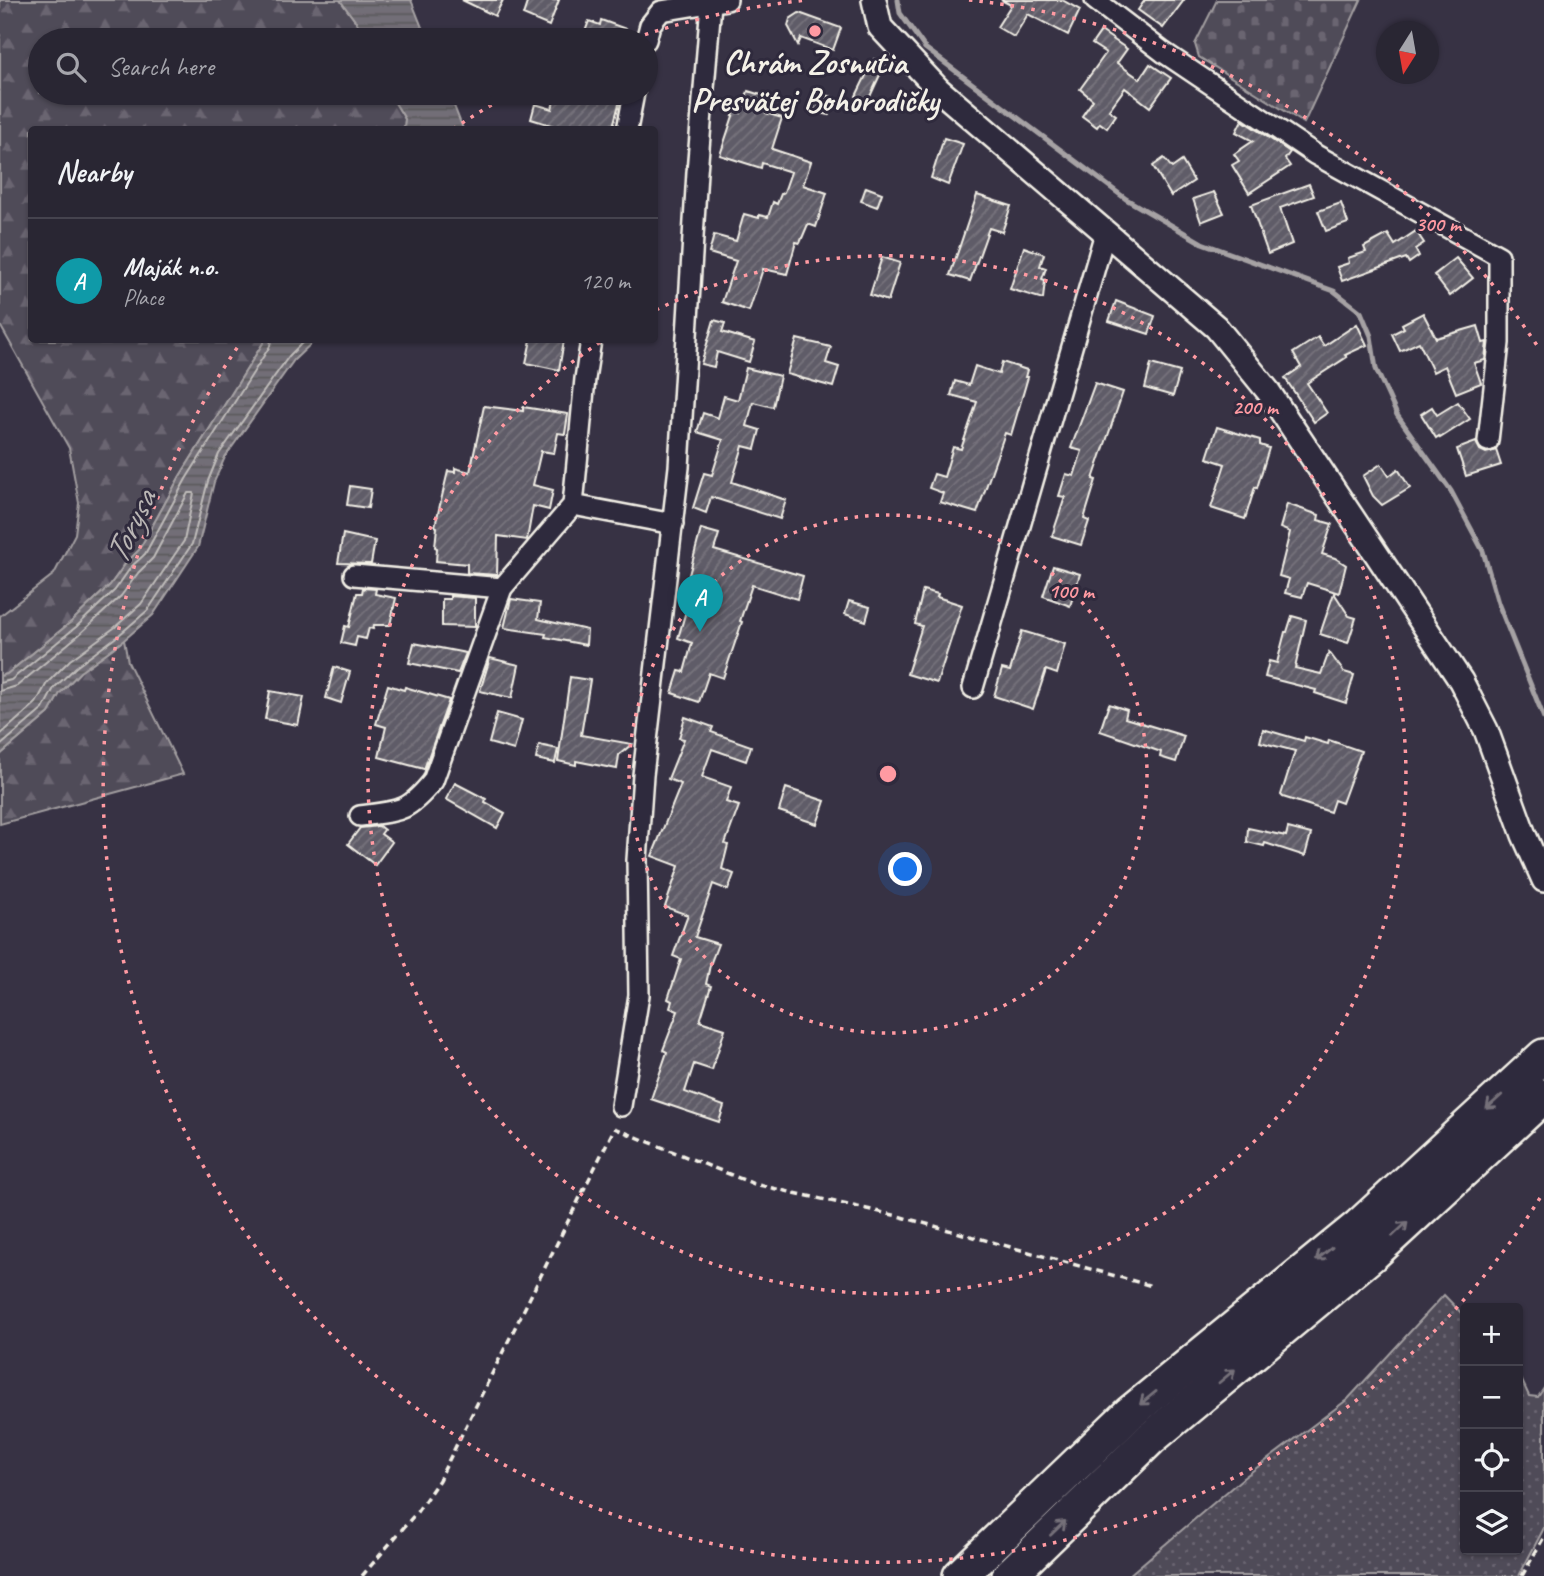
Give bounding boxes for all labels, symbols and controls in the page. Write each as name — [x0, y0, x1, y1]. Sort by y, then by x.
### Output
north arrow — [1376, 21, 1439, 84]
marker: Chrám Zosnutia Presvätej Bohorodičky — [807, 23, 823, 39]
search box — [28, 28, 658, 105]
place label: Chrám Zosnutia Presvätej Bohorodičky — [691, 41, 941, 121]
icon: search — [52, 48, 90, 86]
text: Search here — [108, 50, 214, 83]
text: Nearby — [56, 153, 132, 191]
text: 300 m — [1415, 211, 1463, 237]
text: Maják n.o. — [123, 250, 218, 283]
text: A — [73, 267, 85, 296]
text: 120 m — [581, 267, 630, 296]
text: Place — [123, 283, 163, 312]
text: 200 m — [1232, 394, 1280, 420]
water label: Torysa — [94, 480, 168, 571]
pin: A — [677, 574, 723, 632]
text: 100 m — [1048, 578, 1096, 604]
centre of rings — [876, 762, 900, 786]
your location — [888, 852, 922, 886]
one-way arrow — [1486, 1094, 1503, 1111]
one-way arrow — [1391, 1220, 1408, 1237]
one-way arrow — [1316, 1246, 1334, 1262]
map controls — [1460, 1303, 1523, 1555]
button: + — [1460, 1303, 1523, 1366]
button: − — [1460, 1366, 1523, 1429]
one-way arrow — [1217, 1368, 1235, 1383]
one-way arrow — [1140, 1390, 1158, 1406]
button: locate — [1460, 1429, 1523, 1492]
button: layers — [1460, 1492, 1523, 1555]
one-way arrow — [1050, 1520, 1067, 1537]

